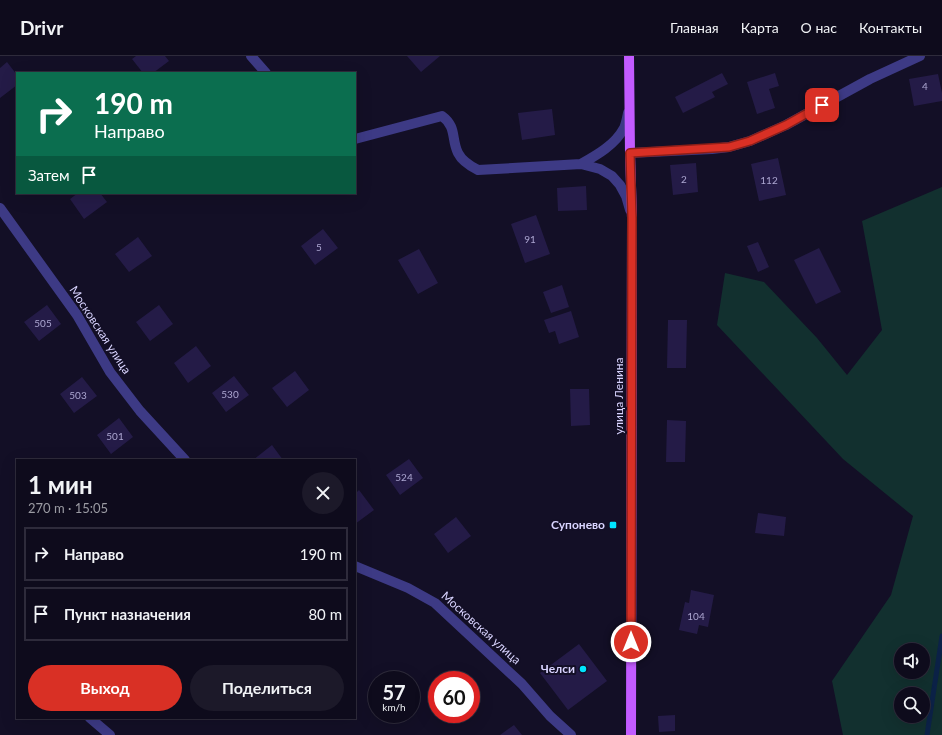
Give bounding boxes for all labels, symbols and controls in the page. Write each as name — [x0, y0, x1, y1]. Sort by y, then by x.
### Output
text: Drivr — [20, 16, 63, 39]
text: Главная — [670, 19, 719, 36]
text: Карта — [741, 19, 779, 36]
text: О нас — [801, 19, 837, 36]
text: Контакты — [859, 19, 922, 36]
house number: 4 — [922, 80, 928, 92]
text: 190 m — [94, 86, 173, 120]
icon: right — [28, 88, 80, 140]
pin — [805, 88, 839, 122]
icon: arrive — [811, 94, 833, 116]
text: Направо — [94, 120, 165, 142]
icon: arrive — [78, 164, 100, 186]
text: Затем — [28, 166, 70, 184]
house number: 2 — [681, 173, 687, 185]
house number: 112 — [760, 174, 778, 186]
house number: 91 — [524, 233, 536, 245]
house number: 5 — [316, 241, 322, 253]
street label: Московская улица — [66, 283, 134, 377]
house number: 505 — [34, 317, 52, 329]
street label: улица Ленина — [611, 357, 626, 435]
house number: 530 — [221, 388, 239, 400]
house number: 503 — [69, 389, 87, 401]
house number: 501 — [106, 430, 124, 442]
text: 1 мин — [28, 470, 93, 499]
house number: 524 — [395, 471, 413, 483]
button: close — [302, 472, 344, 514]
text: 270 m · 15:05 — [28, 500, 108, 516]
place label: Супонево — [551, 517, 605, 532]
marker: Супонево — [608, 520, 618, 530]
icon: right — [30, 543, 52, 565]
text: Направо — [64, 545, 124, 563]
text: 190 m — [300, 545, 342, 563]
street label: Московская улица — [438, 588, 524, 667]
icon: arrive — [30, 603, 52, 625]
text: Пункт назначения — [64, 605, 191, 623]
text: 80 m — [308, 605, 342, 623]
house number: 104 — [687, 610, 705, 622]
position arrow — [610, 621, 652, 663]
map controls — [894, 643, 930, 723]
button: sound — [894, 643, 930, 679]
place label: Челси — [541, 661, 575, 676]
marker: Челси — [578, 664, 588, 674]
button: Выход — [28, 665, 182, 711]
button: Поделиться — [190, 665, 344, 711]
speed limit sign: 60 — [428, 671, 480, 723]
text: 57 — [382, 680, 406, 704]
button: search — [894, 687, 930, 723]
text: km/h — [382, 701, 406, 713]

